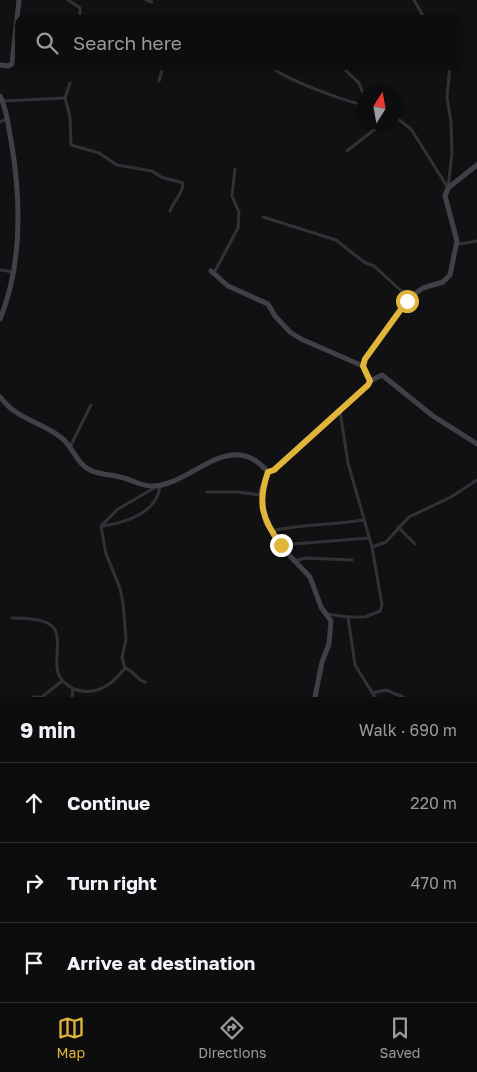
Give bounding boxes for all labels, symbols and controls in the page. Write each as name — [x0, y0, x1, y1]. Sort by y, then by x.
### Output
search box — [15, 15, 462, 70]
icon: search — [33, 29, 61, 57]
text: Search here — [73, 31, 182, 54]
north arrow — [357, 85, 402, 130]
route start — [396, 290, 419, 313]
route end — [270, 534, 293, 557]
text: 9 min — [20, 717, 75, 743]
text: Walk · 690 m — [359, 720, 457, 740]
icon: ahead — [20, 789, 48, 817]
text: Continue — [67, 791, 150, 814]
text: 220 m — [410, 793, 457, 813]
icon: right — [20, 869, 48, 897]
text: Turn right — [67, 871, 157, 894]
text: 470 m — [411, 873, 457, 893]
icon: arrive — [20, 949, 48, 977]
text: Arrive at destination — [67, 951, 255, 974]
tab: Map — [57, 1014, 85, 1061]
tab: Directions — [198, 1014, 267, 1061]
tab: Saved — [380, 1014, 420, 1061]

